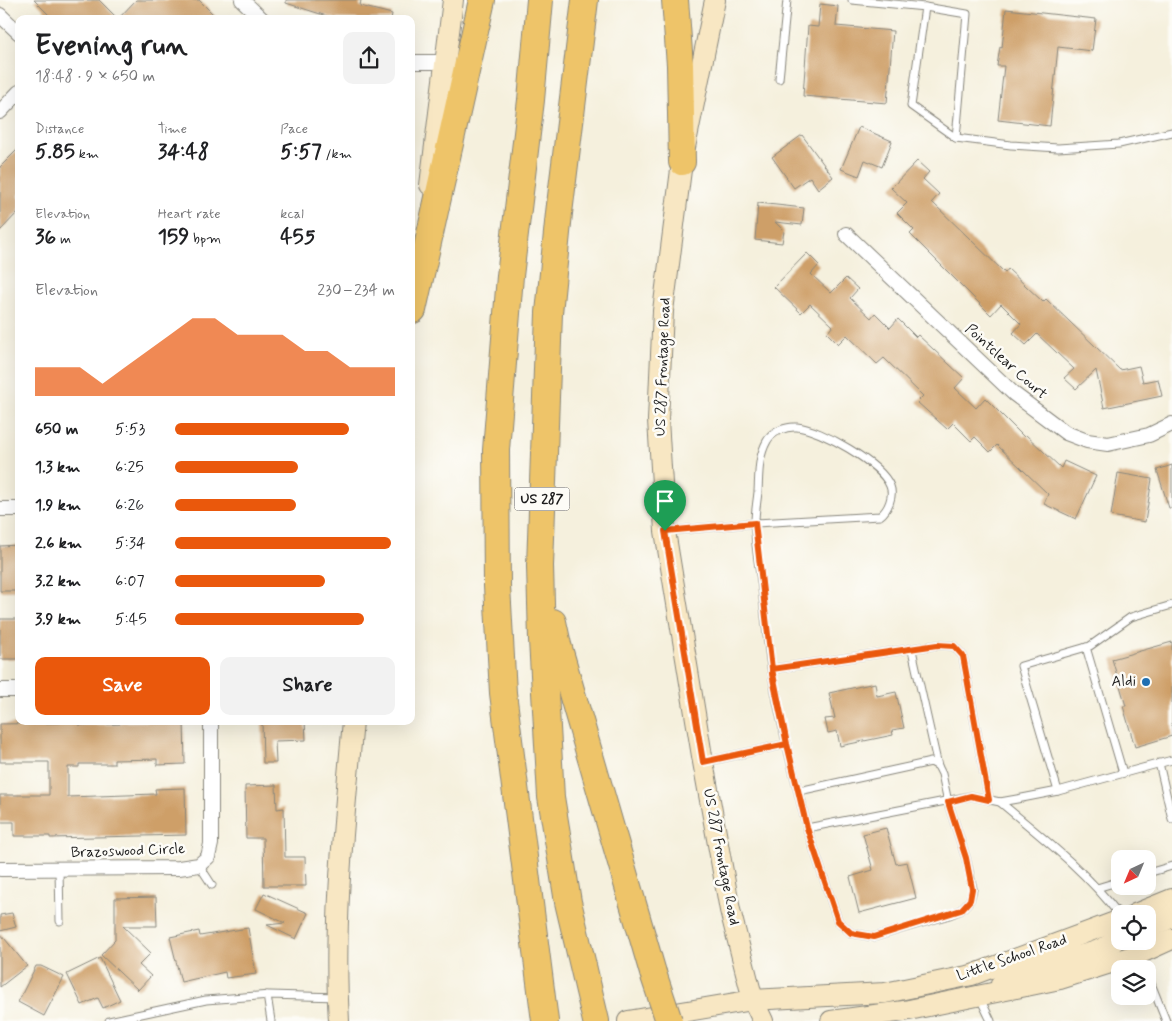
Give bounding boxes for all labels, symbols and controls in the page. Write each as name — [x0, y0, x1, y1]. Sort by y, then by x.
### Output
text: Evening run — [35, 28, 188, 65]
button: share — [343, 32, 395, 84]
text: 18:48 · 9 × 650 m — [35, 66, 155, 87]
text: Distance — [35, 120, 84, 138]
text: Time — [158, 120, 187, 138]
text: Pace — [280, 120, 308, 138]
text: 5.85 — [35, 138, 75, 166]
text: 34:48 — [158, 138, 209, 166]
text: 5:57 — [280, 138, 322, 166]
text: km — [75, 145, 99, 163]
text: /km — [322, 145, 352, 163]
text: Elevation — [35, 205, 90, 223]
text: Heart rate — [158, 205, 221, 223]
text: kcal — [280, 205, 304, 223]
text: 36 — [35, 223, 56, 251]
text: 159 — [158, 223, 189, 251]
text: 455 — [280, 223, 315, 251]
text: m — [56, 230, 71, 248]
text: bpm — [189, 230, 221, 248]
text: Elevation — [35, 280, 98, 301]
text: 230–234 m — [317, 280, 395, 301]
street label: US 287 Frontage Road — [651, 297, 676, 437]
street label: Pointclear Court — [961, 320, 1051, 404]
text: 650 m — [35, 419, 78, 440]
text: 5:53 — [115, 419, 145, 440]
text: 1.3 km — [35, 457, 80, 478]
text: 6:25 — [115, 457, 144, 478]
pin — [644, 480, 686, 531]
icon: arrive — [651, 487, 679, 515]
road number: US 287 — [514, 488, 570, 510]
text: 1.9 km — [35, 495, 81, 516]
text: 6:26 — [115, 495, 144, 516]
text: 2.6 km — [35, 533, 82, 554]
text: 5:34 — [115, 533, 146, 554]
text: 3.2 km — [35, 571, 81, 592]
text: 6:07 — [115, 571, 144, 592]
text: 3.9 km — [35, 609, 81, 630]
text: 5:45 — [115, 609, 147, 630]
button: Save — [35, 657, 210, 715]
button: Share — [220, 657, 395, 715]
place label: Aldi — [1111, 672, 1136, 692]
marker: Aldi — [1140, 676, 1152, 688]
street label: US 287 Frontage Road — [697, 787, 744, 927]
street label: Brazoswood Circle — [70, 839, 186, 863]
north arrow — [1111, 850, 1156, 895]
map controls — [1111, 850, 1156, 1005]
button: locate — [1111, 905, 1156, 950]
street label: Little School Road — [954, 930, 1070, 986]
button: layers — [1111, 960, 1156, 1005]

